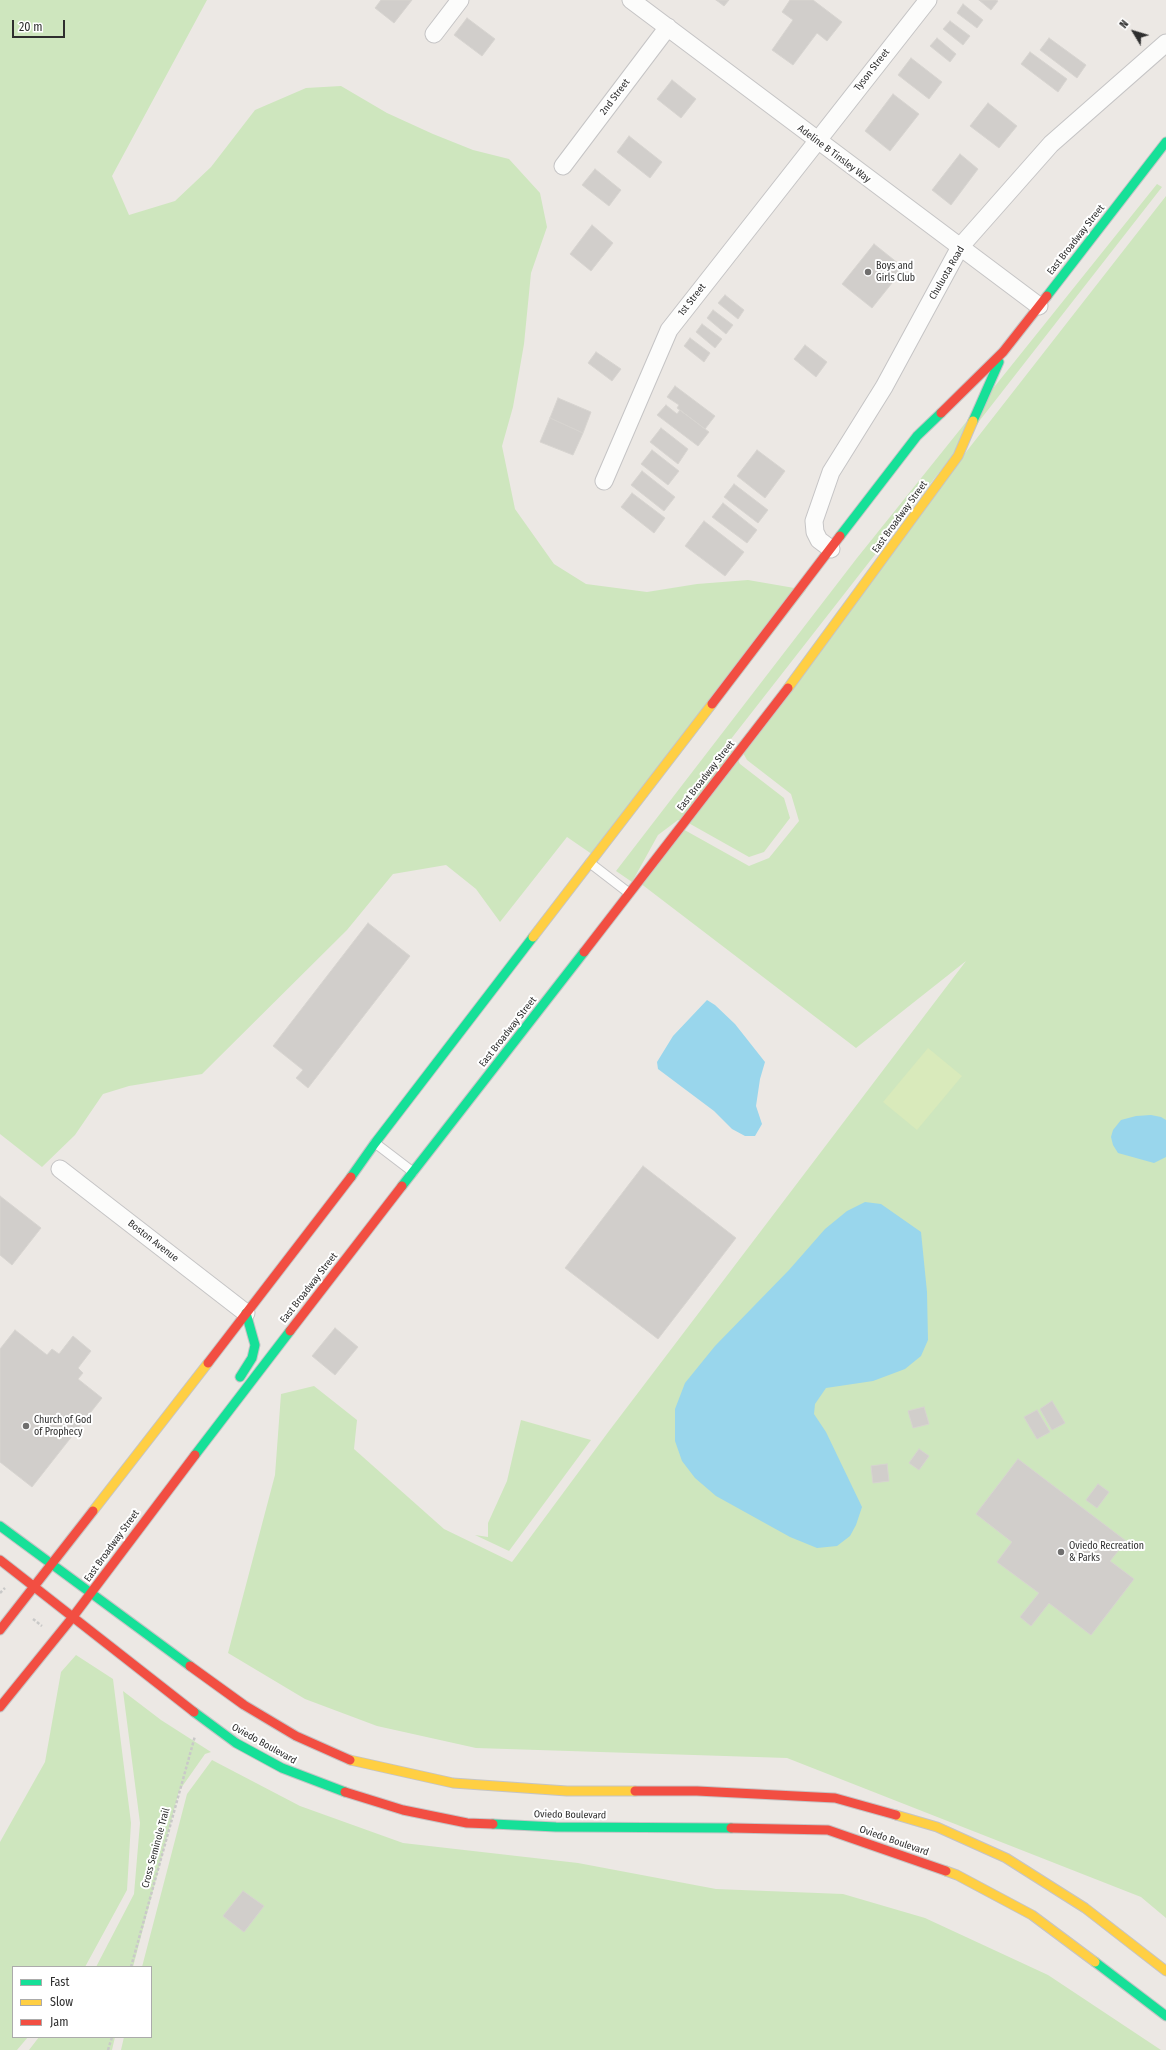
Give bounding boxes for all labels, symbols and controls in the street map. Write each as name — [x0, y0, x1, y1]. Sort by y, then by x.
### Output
scale bar — [14, 12, 67, 38]
north arrow — [1114, 12, 1154, 52]
text: N — [1117, 18, 1131, 31]
text: 20 m — [19, 20, 43, 34]
street label: Tyson Street — [852, 46, 892, 94]
street label: 2nd Street — [598, 77, 632, 117]
street label: Adeline B Tinsley Way — [795, 123, 873, 185]
street label: East Broadway Street — [1045, 202, 1107, 278]
street label: Chuluota Road — [927, 244, 967, 302]
place label: Boys and Girls Club — [876, 260, 915, 284]
marker: Boys and Girls Club — [863, 267, 873, 277]
street label: 1st Street — [675, 281, 709, 319]
street label: East Broadway Street — [870, 479, 930, 555]
street label: East Broadway Street — [675, 738, 737, 814]
street label: East Broadway Street — [477, 994, 539, 1070]
street label: Boston Avenue — [125, 1217, 181, 1265]
street label: East Broadway Street — [278, 1250, 340, 1326]
place label: Church of God of Prophecy — [34, 1414, 92, 1438]
marker: Church of God of Prophecy — [21, 1421, 31, 1431]
street label: East Broadway Street — [82, 1508, 142, 1584]
place label: Oviedo Recreation & Parks — [1069, 1540, 1144, 1564]
marker: Oviedo Recreation & Parks — [1056, 1547, 1066, 1557]
street label: Oviedo Boulevard — [229, 1721, 299, 1767]
street label: Cross Seminole Trail — [140, 1807, 172, 1889]
street label: Oviedo Boulevard — [534, 1808, 606, 1822]
street label: Oviedo Boulevard — [858, 1824, 930, 1858]
legend — [12, 1966, 152, 2038]
text: Fast — [50, 1975, 69, 1989]
text: Slow — [50, 1995, 73, 2009]
text: Jam — [50, 2015, 68, 2029]

